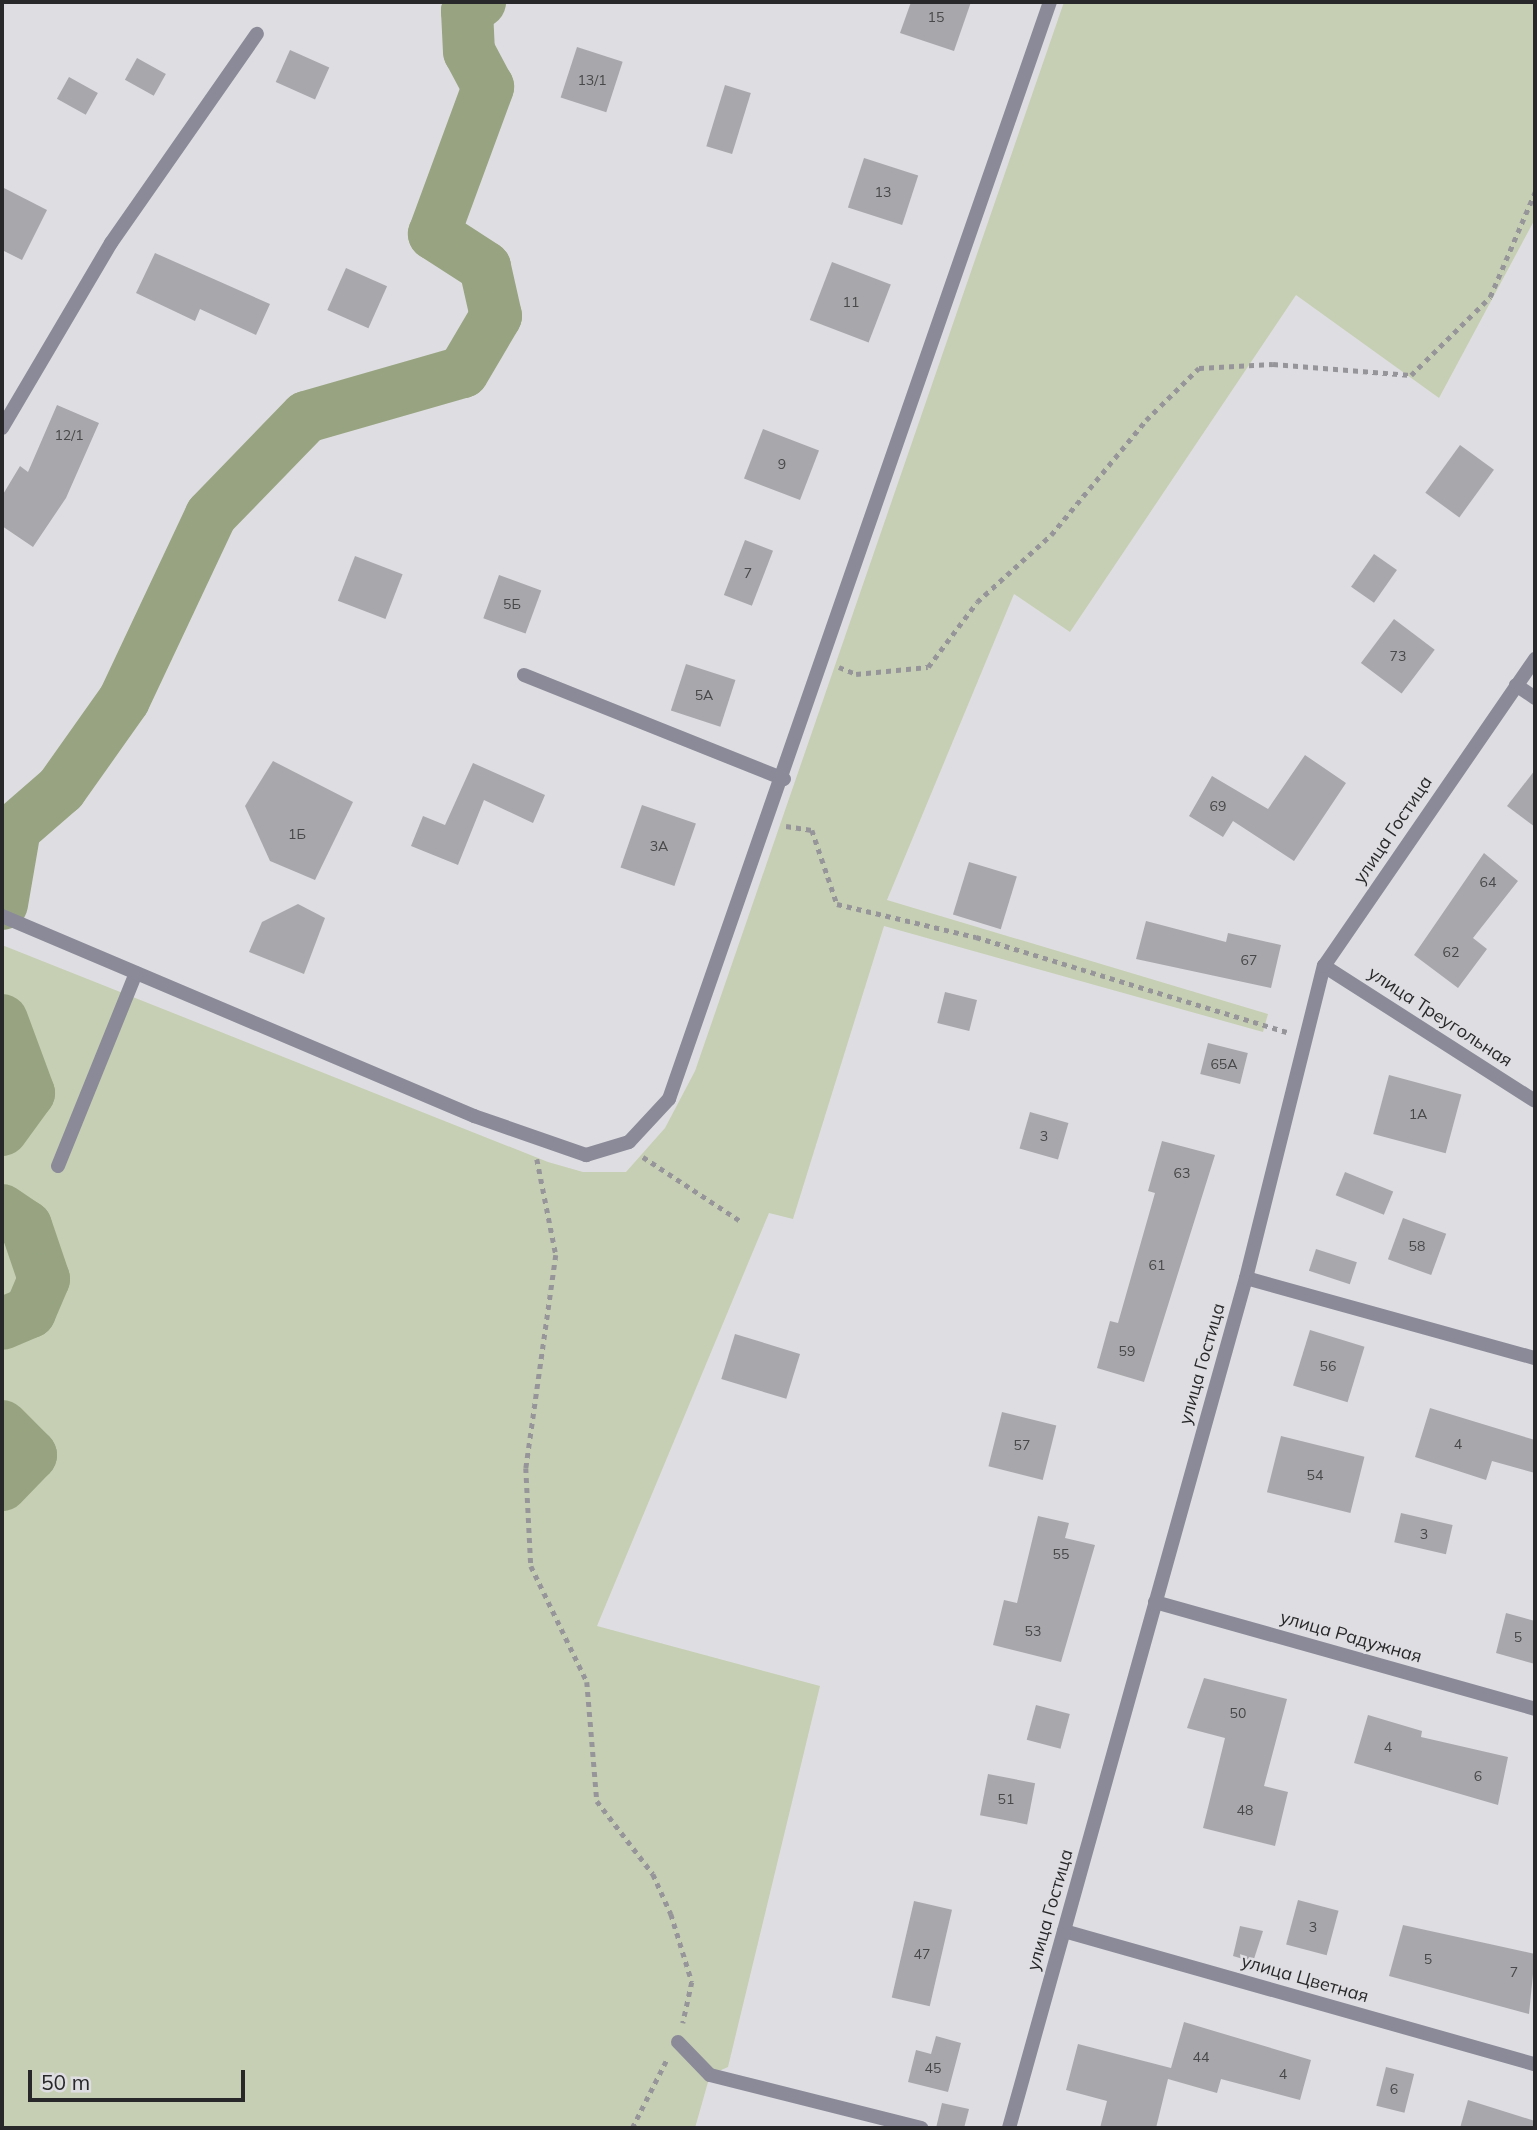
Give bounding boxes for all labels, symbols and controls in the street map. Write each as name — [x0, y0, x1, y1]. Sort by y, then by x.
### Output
house number: 15 — [928, 9, 944, 25]
house number: 13/1 — [577, 72, 607, 88]
house number: 13 — [875, 184, 891, 200]
house number: 11 — [843, 294, 859, 310]
house number: 12/1 — [54, 427, 84, 443]
house number: 9 — [778, 456, 786, 472]
house number: 7 — [744, 565, 752, 581]
house number: 5Б — [503, 596, 521, 612]
house number: 73 — [1390, 648, 1406, 664]
house number: 5А — [695, 687, 713, 703]
street label: улица Гостица — [1349, 772, 1437, 888]
house number: 69 — [1210, 798, 1226, 814]
house number: 1Б — [288, 826, 306, 842]
house number: 3А — [650, 838, 668, 854]
house number: 64 — [1480, 874, 1496, 890]
house number: 62 — [1443, 944, 1459, 960]
house number: 67 — [1241, 952, 1257, 968]
street label: улица Треугольная — [1364, 962, 1516, 1072]
house number: 65А — [1210, 1056, 1238, 1072]
house number: 1А — [1409, 1106, 1427, 1122]
house number: 3 — [1040, 1128, 1048, 1144]
house number: 63 — [1174, 1165, 1190, 1181]
house number: 58 — [1409, 1238, 1425, 1254]
house number: 61 — [1149, 1257, 1165, 1273]
street label: улица Гостица — [1174, 1301, 1230, 1427]
house number: 59 — [1119, 1343, 1135, 1359]
house number: 56 — [1320, 1358, 1336, 1374]
house number: 4 — [1454, 1436, 1462, 1452]
house number: 57 — [1014, 1437, 1030, 1453]
house number: 54 — [1307, 1467, 1323, 1483]
house number: 3 — [1420, 1526, 1428, 1542]
house number: 55 — [1053, 1546, 1069, 1562]
street label: улица Радужная — [1278, 1606, 1424, 1668]
house number: 53 — [1025, 1623, 1041, 1639]
house number: 5 — [1514, 1629, 1522, 1645]
house number: 50 — [1230, 1705, 1246, 1721]
house number: 4 — [1384, 1739, 1392, 1755]
house number: 6 — [1474, 1768, 1482, 1784]
house number: 51 — [998, 1791, 1014, 1807]
house number: 48 — [1237, 1802, 1253, 1818]
street label: улица Гостица — [1022, 1847, 1078, 1973]
house number: 3 — [1309, 1919, 1317, 1935]
house number: 47 — [914, 1946, 930, 1962]
street label: улица Цветная — [1239, 1951, 1371, 2007]
house number: 5 — [1424, 1951, 1432, 1967]
house number: 7 — [1510, 1964, 1518, 1980]
house number: 44 — [1193, 2049, 1209, 2065]
scale bar — [32, 2056, 248, 2100]
house number: 45 — [925, 2060, 941, 2076]
house number: 4 — [1279, 2066, 1287, 2082]
text: 50 m — [41, 2069, 90, 2095]
house number: 6 — [1390, 2081, 1398, 2097]

